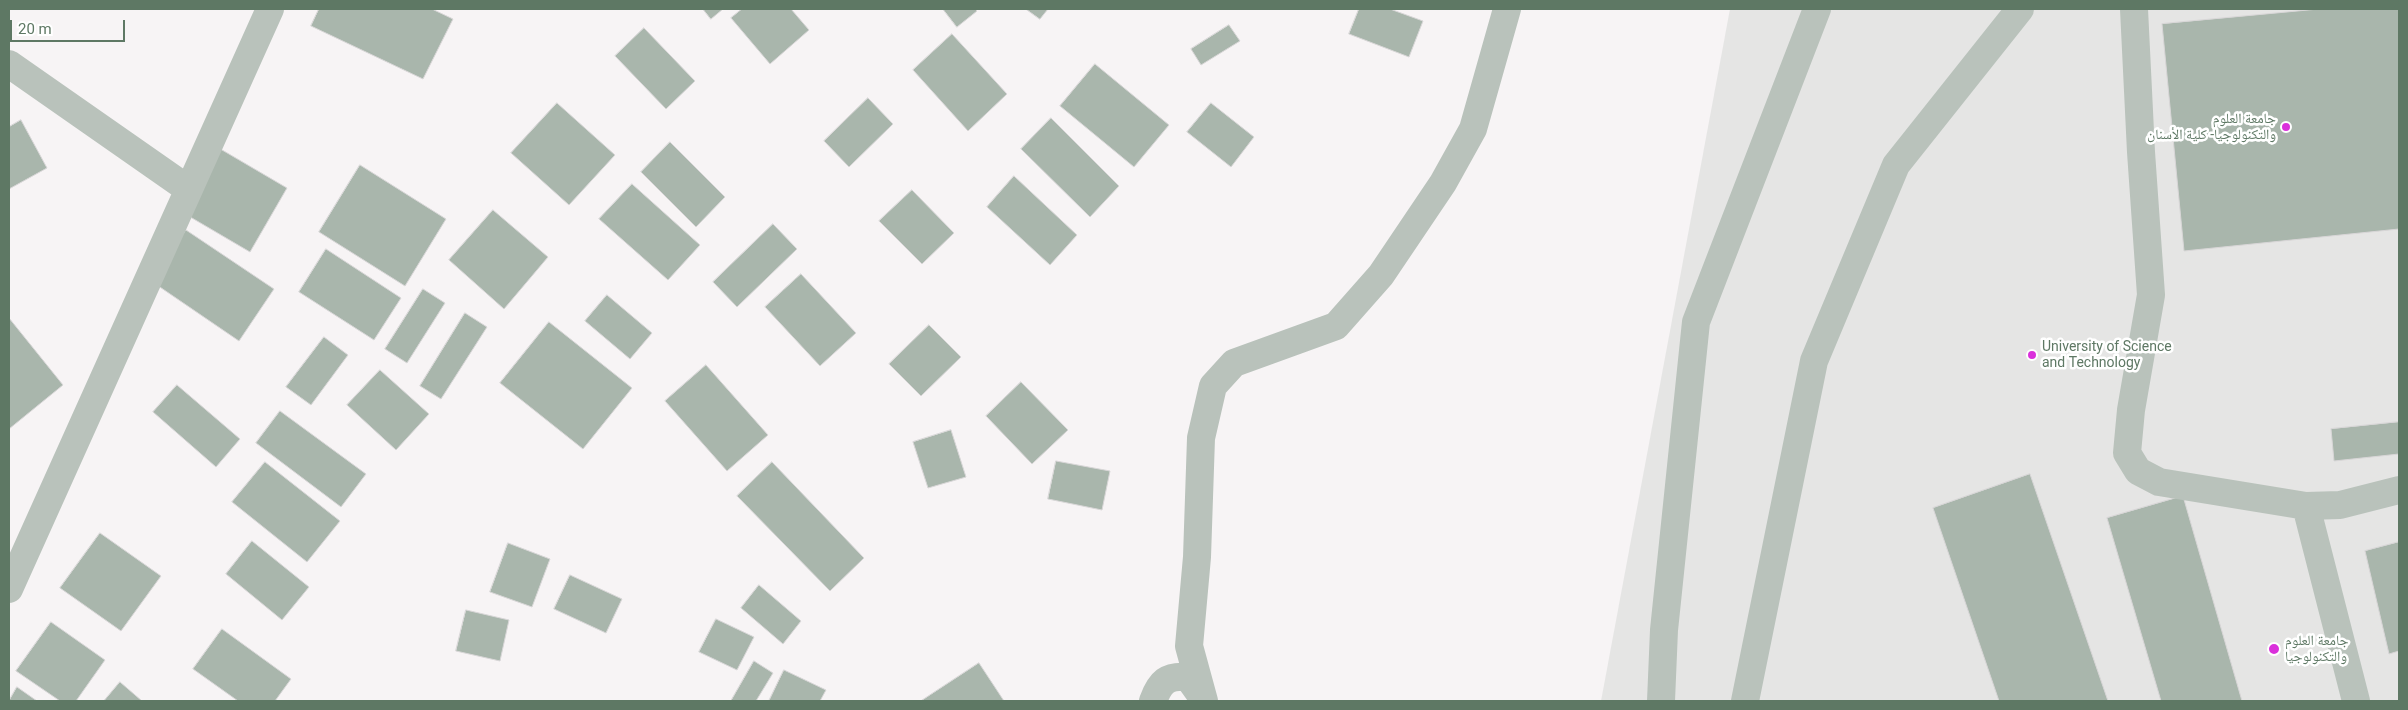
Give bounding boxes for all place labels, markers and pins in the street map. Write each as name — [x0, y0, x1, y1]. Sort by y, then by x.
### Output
place label: جامعة العلوم والتكنولوجيا- كلية الأسنان — [2147, 111, 2276, 144]
marker: جامعة العلوم والتكنولوجيا- كلية الأسنان — [2280, 121, 2292, 133]
place label: University of Science and Technology — [2042, 339, 2172, 372]
marker: University of Science and Technology — [2026, 349, 2038, 361]
place label: جامعة العلوم والتكنولوجيا — [2285, 633, 2348, 666]
marker: جامعة العلوم والتكنولوجيا — [2267, 642, 2281, 656]

